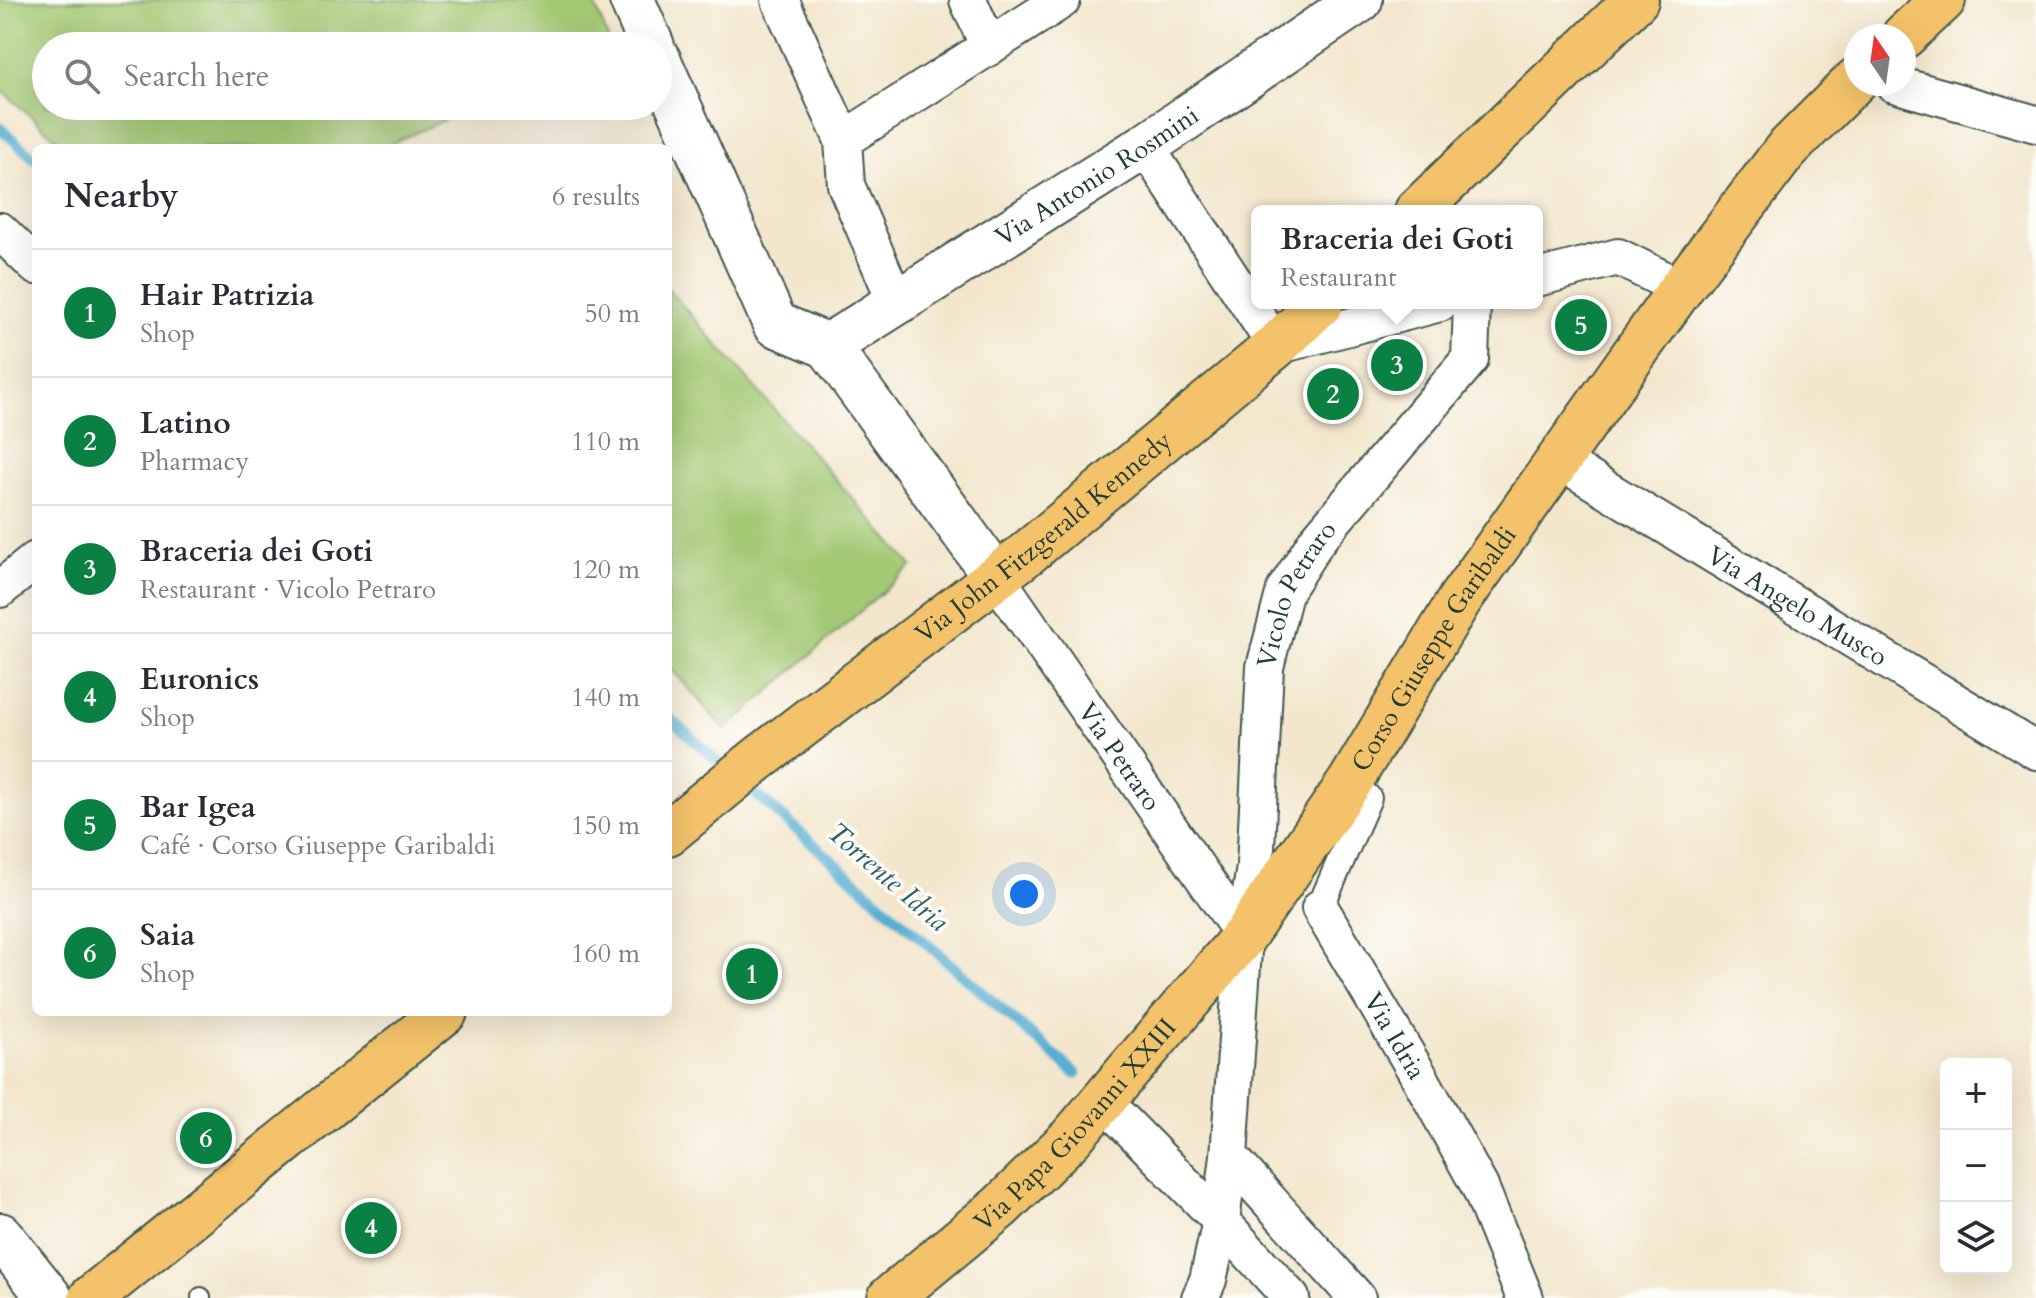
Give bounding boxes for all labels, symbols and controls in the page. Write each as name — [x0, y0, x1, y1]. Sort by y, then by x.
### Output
north arrow — [1844, 24, 1916, 96]
search box — [32, 32, 672, 120]
icon: search — [60, 54, 104, 98]
text: Search here — [124, 56, 269, 97]
street label: Via Antonio Rosmini — [988, 97, 1205, 254]
text: Nearby — [64, 173, 179, 219]
text: 6 results — [552, 179, 640, 214]
popup — [1251, 205, 1543, 309]
text: Braceria dei Goti — [1281, 219, 1513, 260]
text: Restaurant — [1281, 260, 1396, 295]
text: Hair Patrizia — [140, 275, 315, 316]
pin: 5 — [1555, 295, 1607, 355]
text: 1 — [83, 296, 97, 331]
text: 50 m — [584, 296, 640, 331]
text: Shop — [140, 316, 195, 351]
pin: 3 — [1371, 335, 1423, 395]
pin: 2 — [1307, 364, 1359, 424]
text: Latino — [140, 403, 231, 444]
street label: Via John Fitzgerald Kennedy — [907, 423, 1179, 651]
text: 2 — [83, 424, 97, 459]
text: 110 m — [571, 424, 640, 459]
text: Pharmacy — [140, 444, 249, 479]
street label: Vicolo Petraro — [1248, 513, 1344, 671]
street label: Corso Giuseppe Garibaldi — [1343, 519, 1524, 778]
text: Braceria dei Goti — [140, 531, 373, 572]
street label: Via Angelo Musco — [1701, 537, 1894, 674]
text: 3 — [83, 552, 97, 587]
text: 120 m — [571, 552, 640, 587]
text: Restaurant · Vicolo Petraro — [140, 572, 436, 607]
text: Euronics — [140, 659, 259, 700]
text: 4 — [83, 680, 97, 715]
text: 140 m — [571, 680, 640, 715]
street label: Via Petraro — [1070, 695, 1170, 817]
text: Shop — [140, 700, 195, 735]
text: Bar Igea — [140, 787, 256, 828]
text: 5 — [83, 808, 97, 843]
text: 150 m — [571, 808, 640, 843]
water label: Torrente Idria — [819, 814, 957, 940]
text: Café · Corso Giuseppe Garibaldi — [140, 828, 495, 863]
your location — [1004, 874, 1044, 914]
text: Saia — [140, 915, 195, 956]
text: 6 — [83, 936, 97, 971]
text: 160 m — [571, 936, 640, 971]
pin: 1 — [726, 944, 778, 1004]
text: Shop — [140, 956, 195, 991]
street label: Via Idria — [1356, 986, 1434, 1085]
street label: Via Papa Giovanni XXIII — [966, 1011, 1184, 1239]
map controls — [1940, 1058, 2012, 1274]
button: + — [1940, 1058, 2012, 1130]
pin: 6 — [180, 1108, 232, 1168]
button: − — [1940, 1130, 2012, 1202]
pin: 4 — [345, 1198, 397, 1258]
button: layers — [1940, 1202, 2012, 1274]

